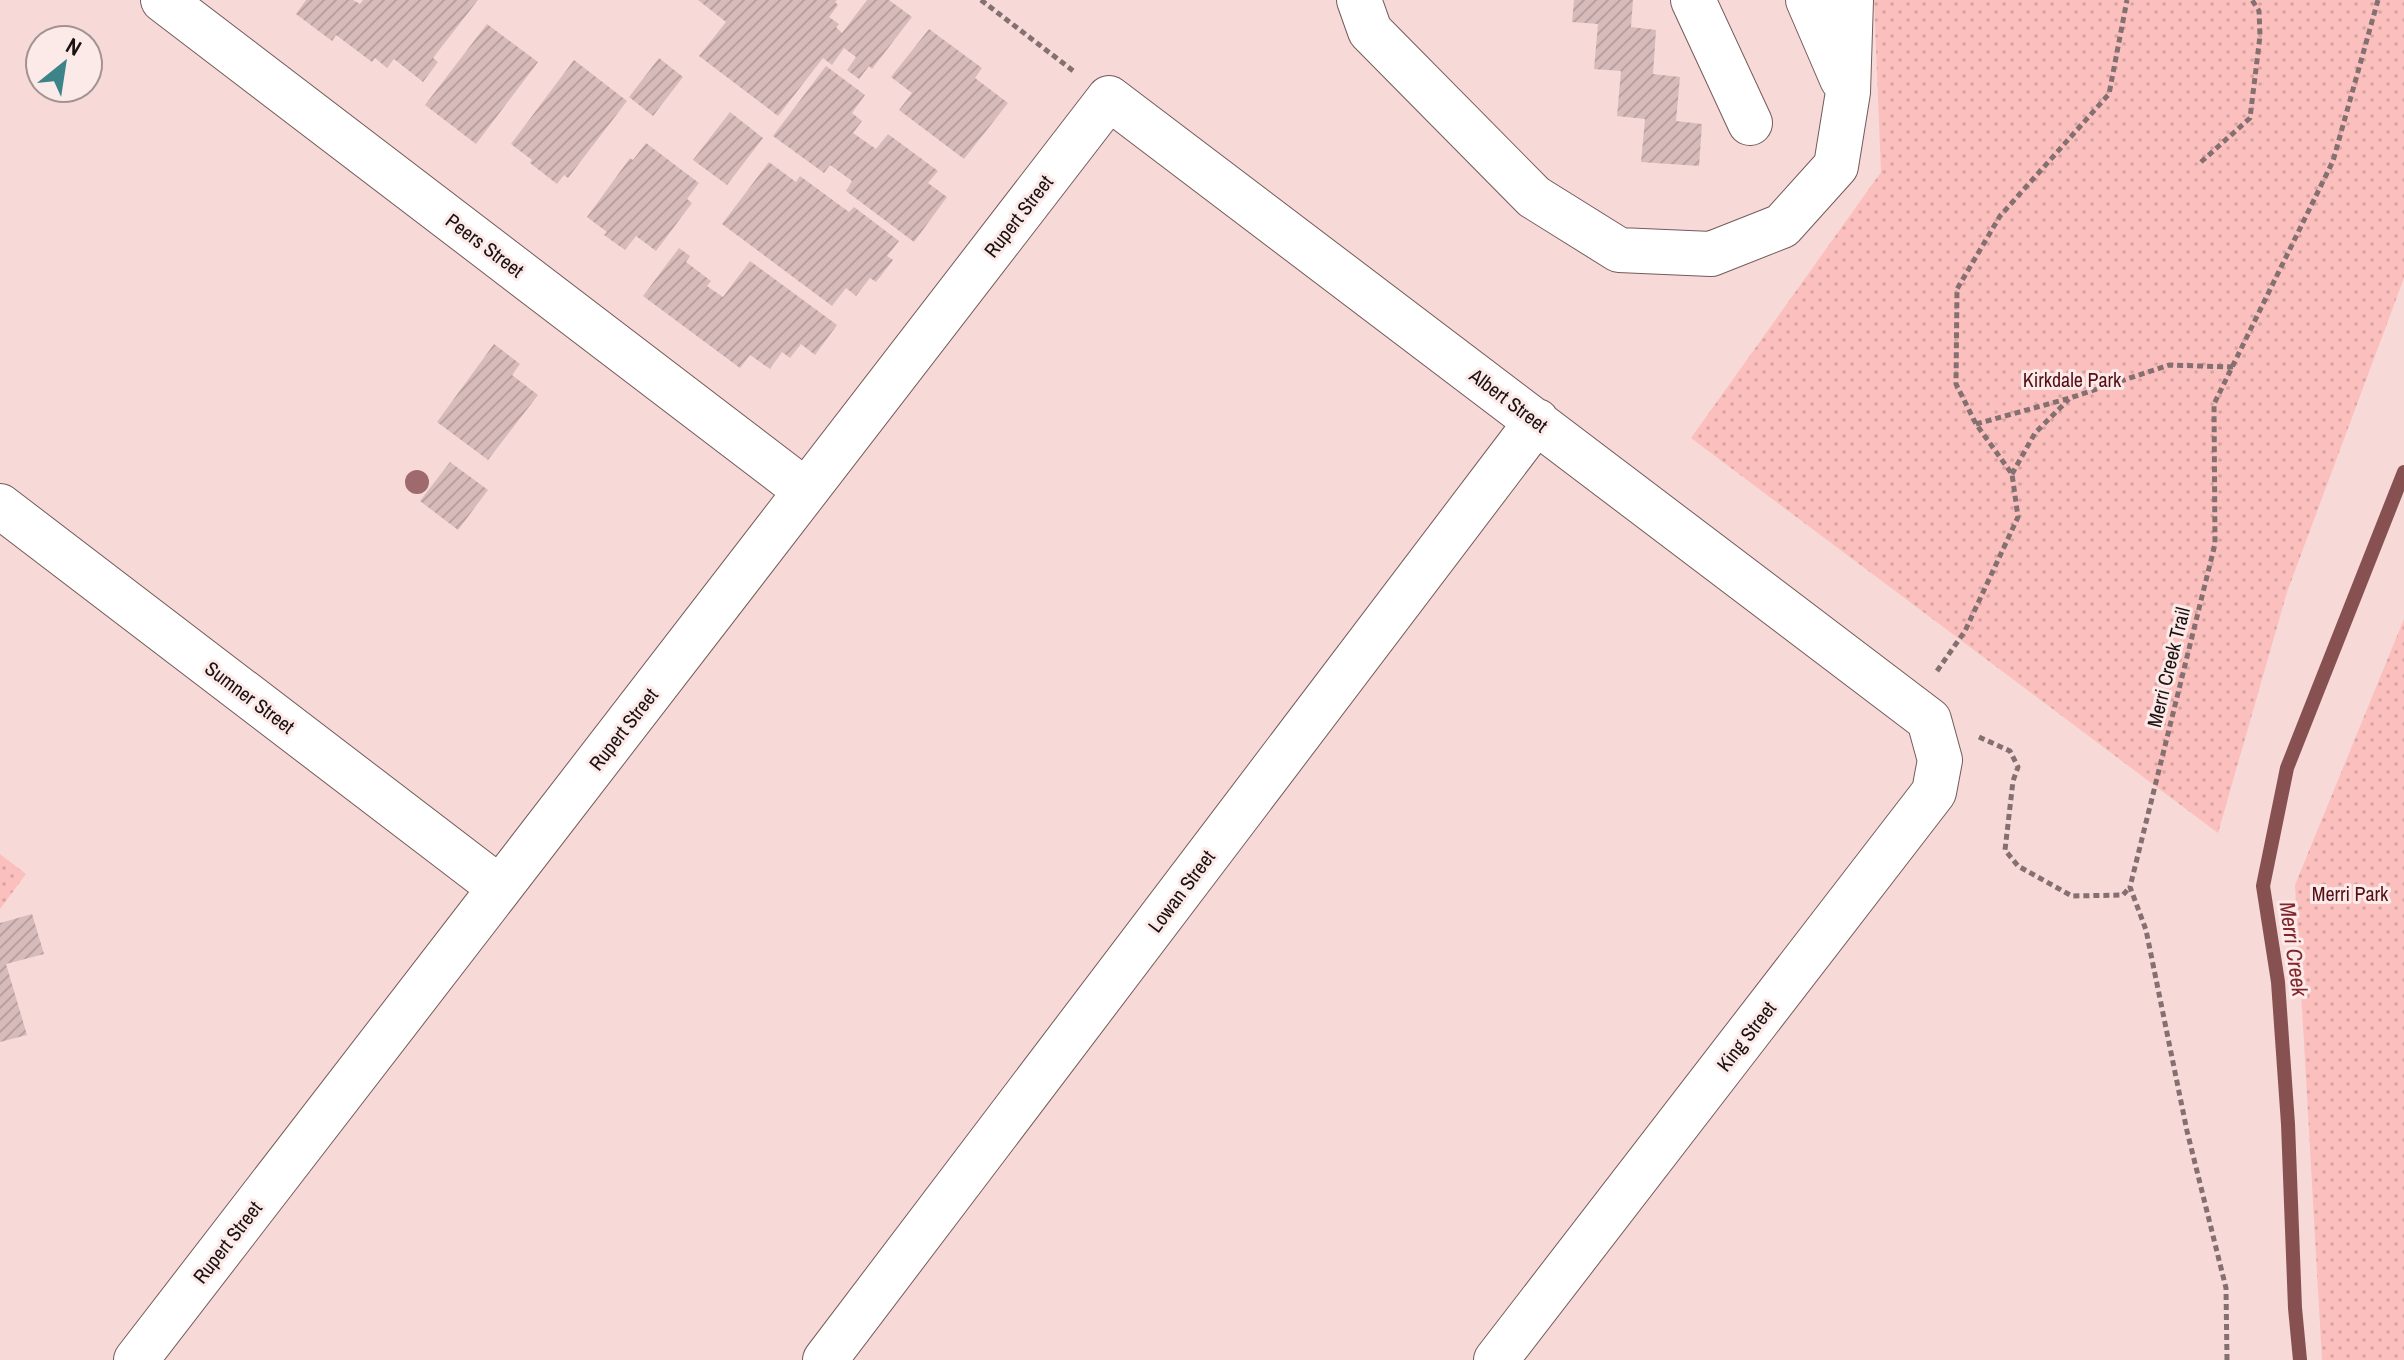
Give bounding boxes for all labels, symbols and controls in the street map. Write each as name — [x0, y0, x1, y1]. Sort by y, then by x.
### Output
north arrow — [24, 24, 104, 104]
text: N — [61, 30, 87, 63]
street label: Rupert Street — [977, 169, 1059, 263]
street label: Peers Street — [440, 207, 530, 283]
street label: Albert Street — [1464, 361, 1554, 438]
park label: Kirkdale Park — [2023, 366, 2122, 393]
street label: Merri Creek Trail — [2140, 604, 2196, 730]
street label: Sumner Street — [200, 654, 301, 740]
street label: Rupert Street — [582, 682, 664, 776]
street label: Lowan Street — [1141, 844, 1221, 938]
park label: Merri Park — [2312, 880, 2389, 907]
water label: Merri Creek — [2273, 900, 2316, 999]
street label: King Street — [1710, 995, 1782, 1077]
street label: Rupert Street — [186, 1195, 268, 1289]

